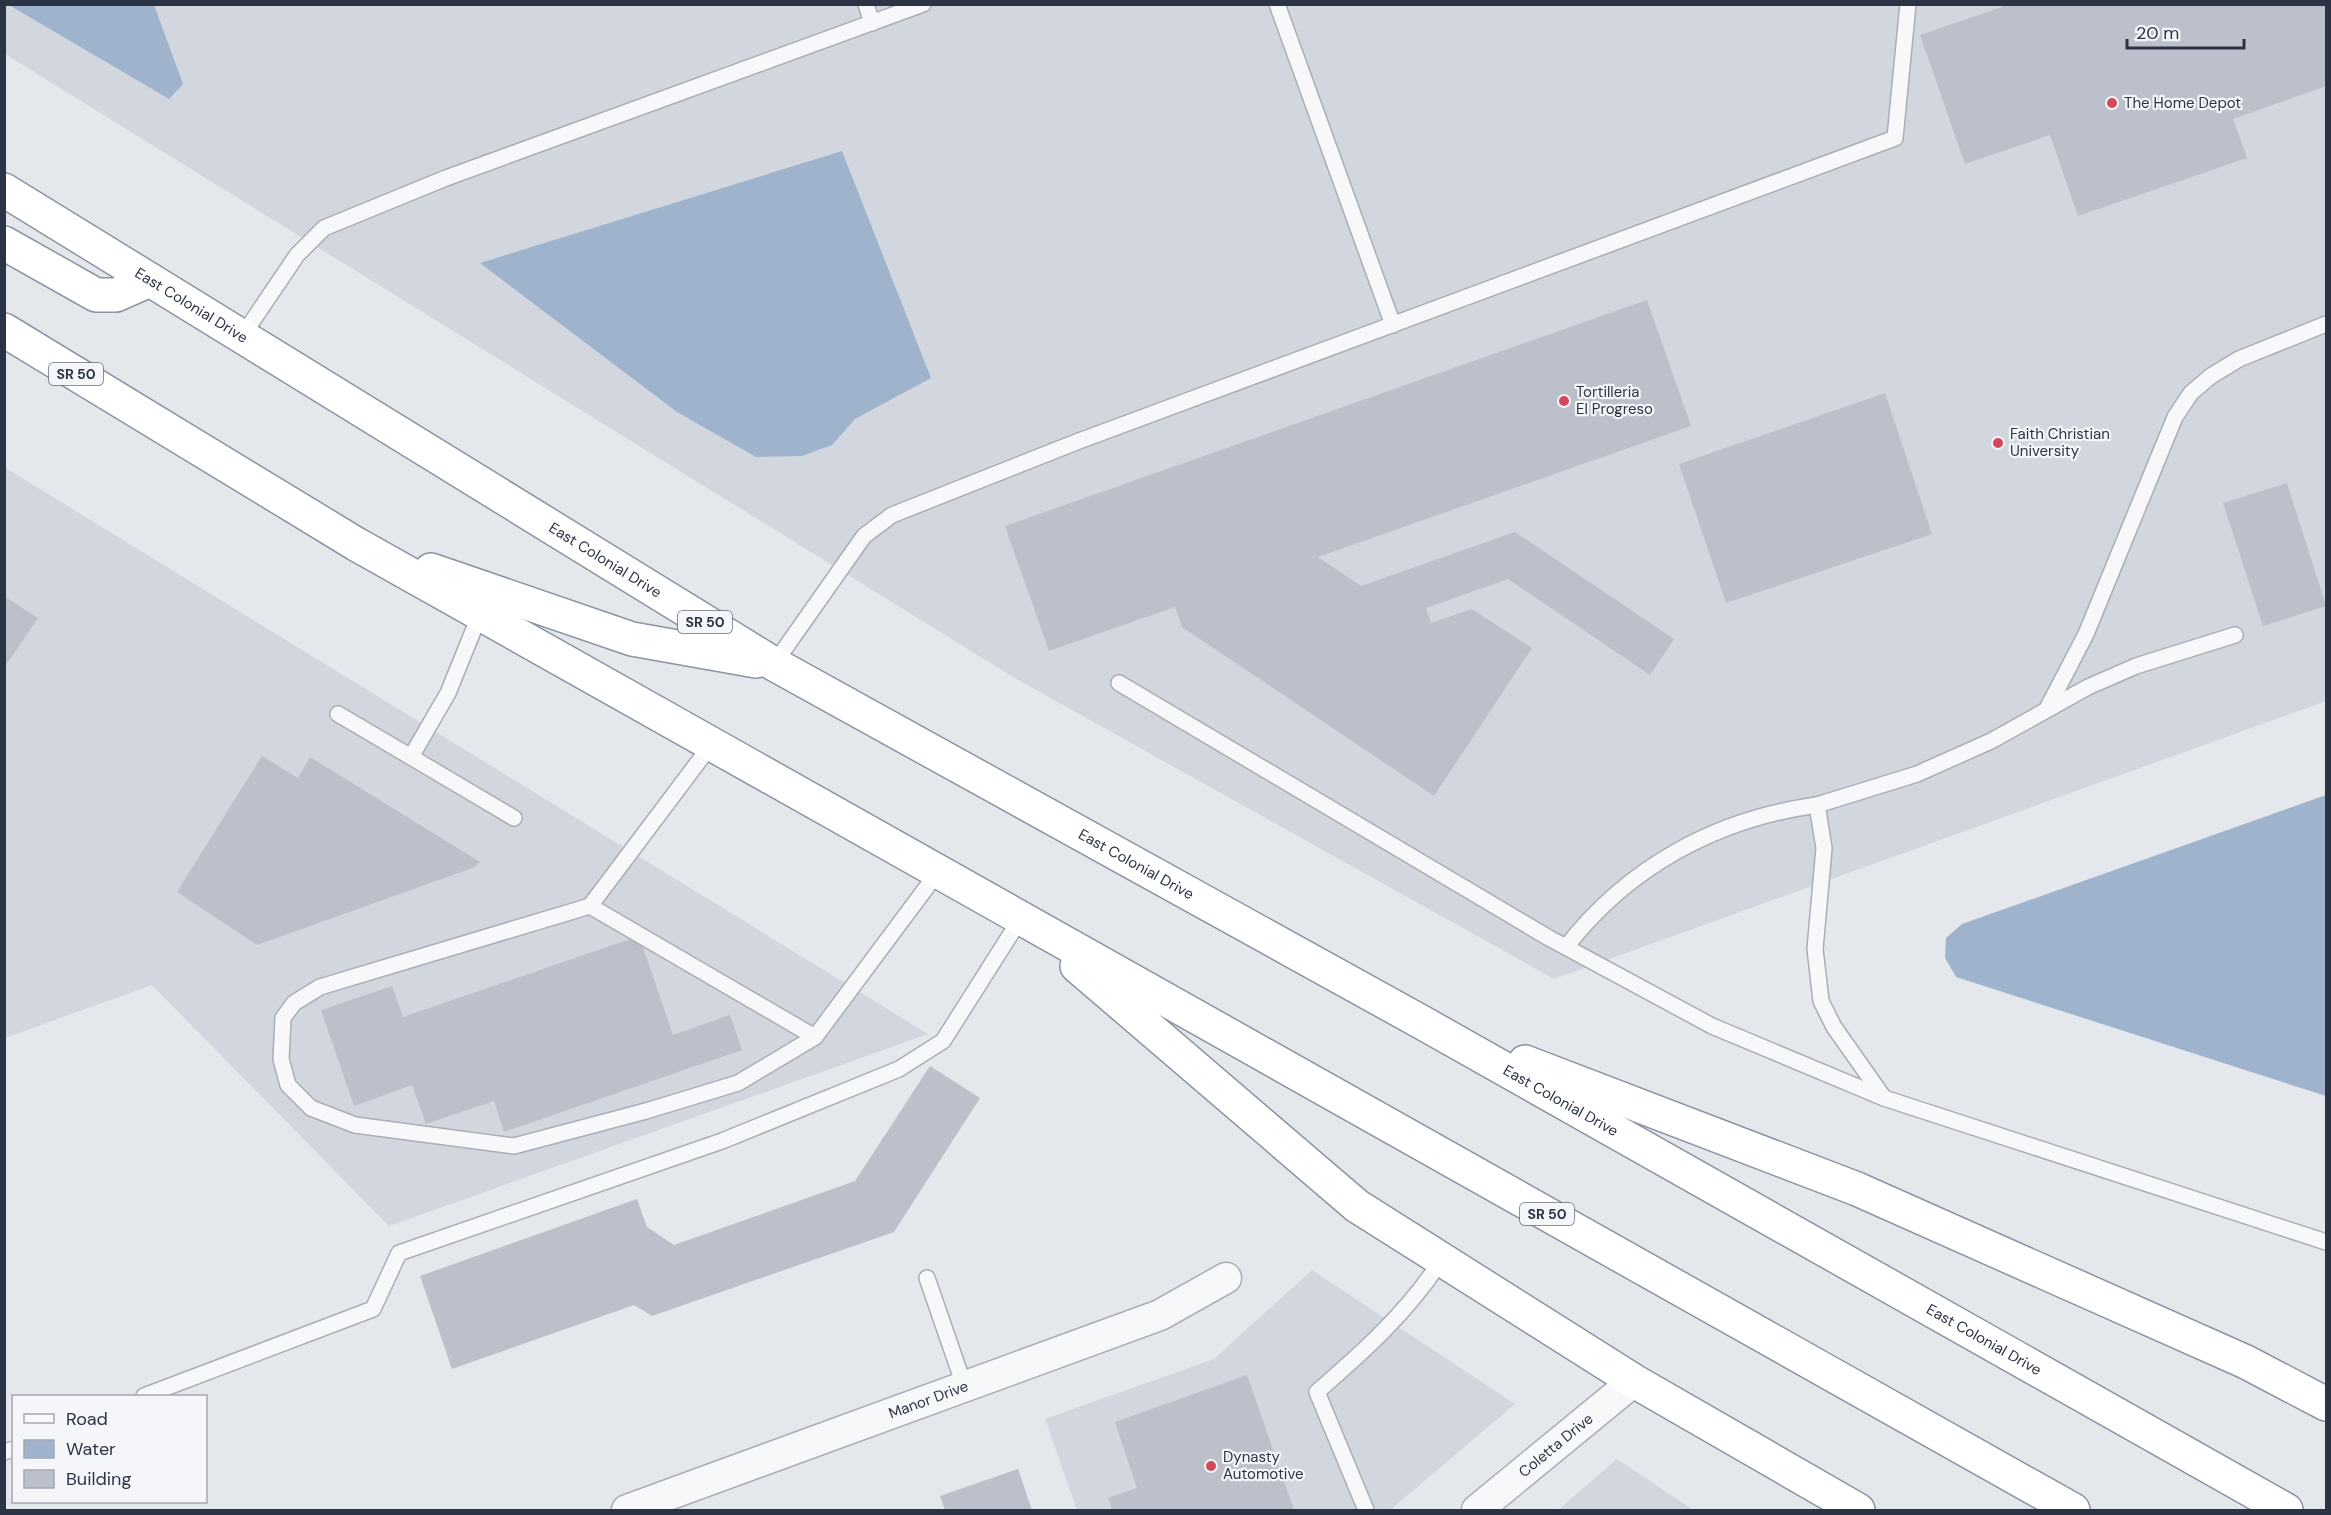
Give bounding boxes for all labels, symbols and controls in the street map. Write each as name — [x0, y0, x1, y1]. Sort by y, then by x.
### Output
scale bar — [2127, 12, 2244, 50]
text: 20 m — [2136, 21, 2179, 45]
place label: The Home Depot — [2124, 93, 2241, 113]
marker: The Home Depot — [2105, 96, 2119, 110]
street label: East Colonial Drive — [131, 263, 252, 348]
road number: SR 50 — [49, 363, 103, 385]
place label: Tortilleria El Progreso — [1576, 382, 1653, 419]
marker: Tortilleria El Progreso — [1557, 394, 1571, 408]
place label: Faith Christian University — [2010, 424, 2110, 461]
marker: Faith Christian University — [1991, 436, 2005, 450]
street label: East Colonial Drive — [545, 518, 665, 602]
road number: SR 50 — [678, 611, 732, 633]
street label: East Colonial Drive — [1075, 824, 1197, 904]
street label: East Colonial Drive — [1500, 1060, 1622, 1141]
road number: SR 50 — [1520, 1203, 1574, 1225]
street label: East Colonial Drive — [1923, 1299, 2045, 1380]
street label: Manor Drive — [886, 1376, 971, 1423]
legend — [12, 1395, 207, 1503]
text: Road — [66, 1407, 108, 1431]
street label: Coletta Drive — [1514, 1409, 1597, 1482]
text: Water — [66, 1437, 116, 1461]
place label: Dynasty Automotive — [1223, 1447, 1303, 1484]
marker: Dynasty Automotive — [1204, 1459, 1218, 1473]
text: Building — [66, 1467, 131, 1491]

